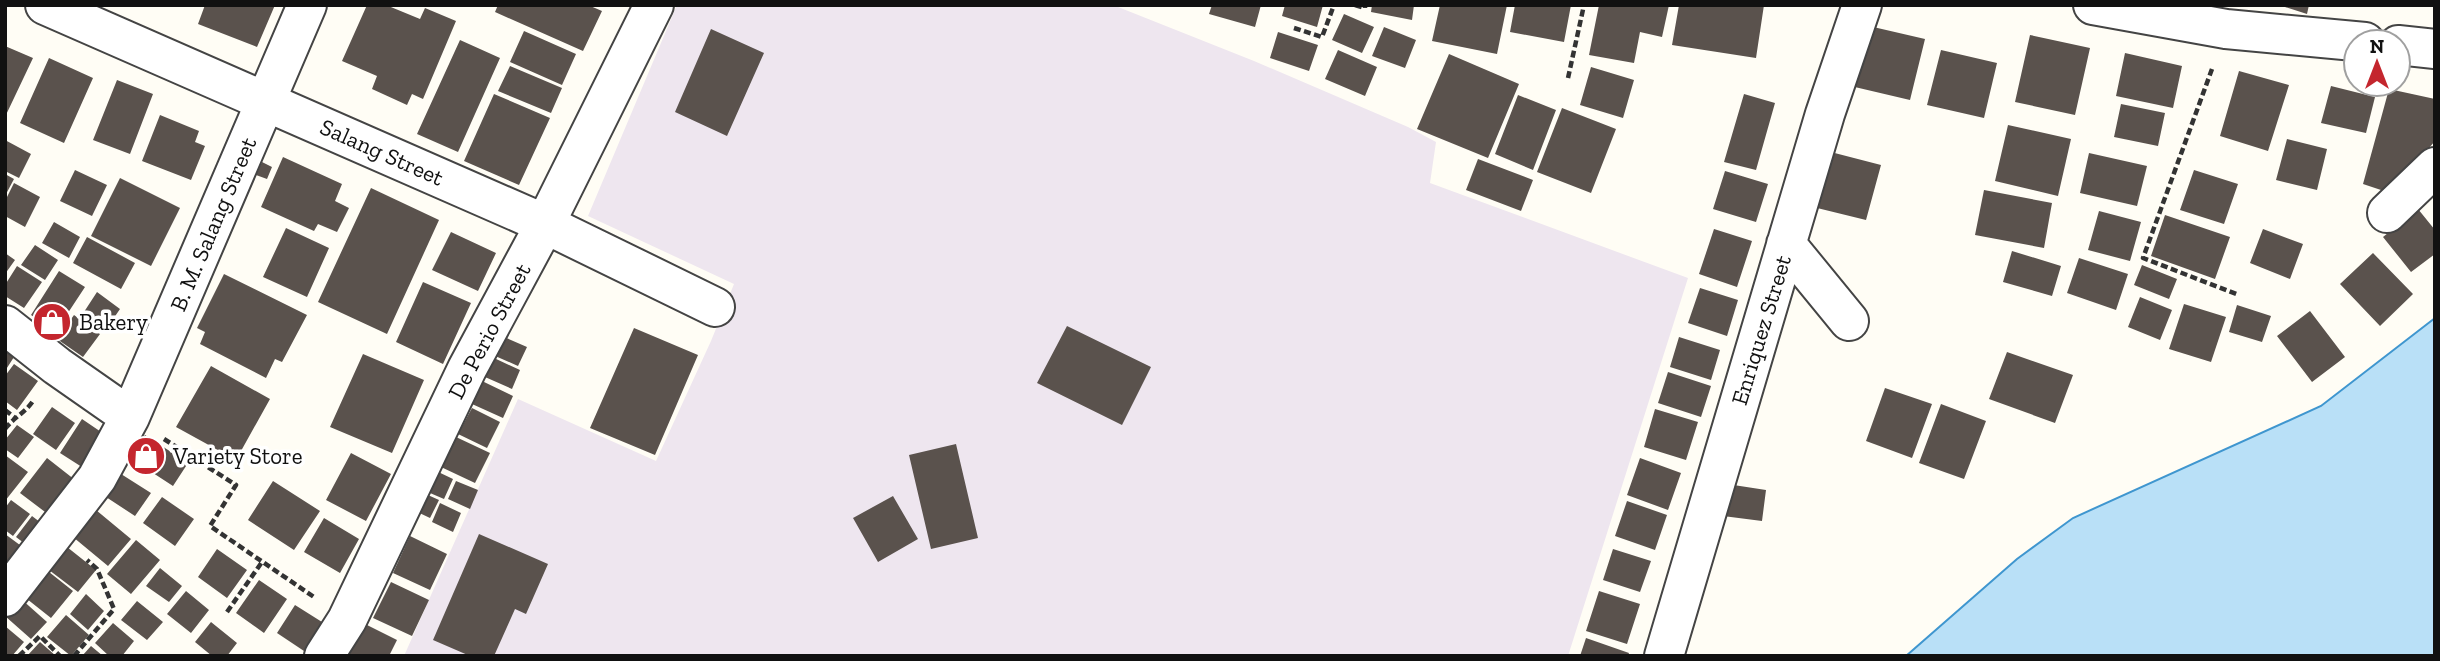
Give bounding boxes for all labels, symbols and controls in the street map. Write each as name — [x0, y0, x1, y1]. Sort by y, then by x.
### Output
north arrow — [2342, 28, 2412, 98]
text: N — [2370, 35, 2384, 58]
street label: Salang Street — [316, 112, 449, 192]
street label: B. M. Salang Street — [164, 132, 263, 315]
street label: Enriquez Street — [1725, 251, 1797, 408]
street label: De Perio Street — [442, 258, 537, 404]
shop icon: Bakery — [31, 301, 73, 343]
place label: Bakery — [79, 308, 148, 336]
shop icon: Variety Store — [125, 435, 167, 477]
place label: Variety Store — [172, 442, 303, 470]

